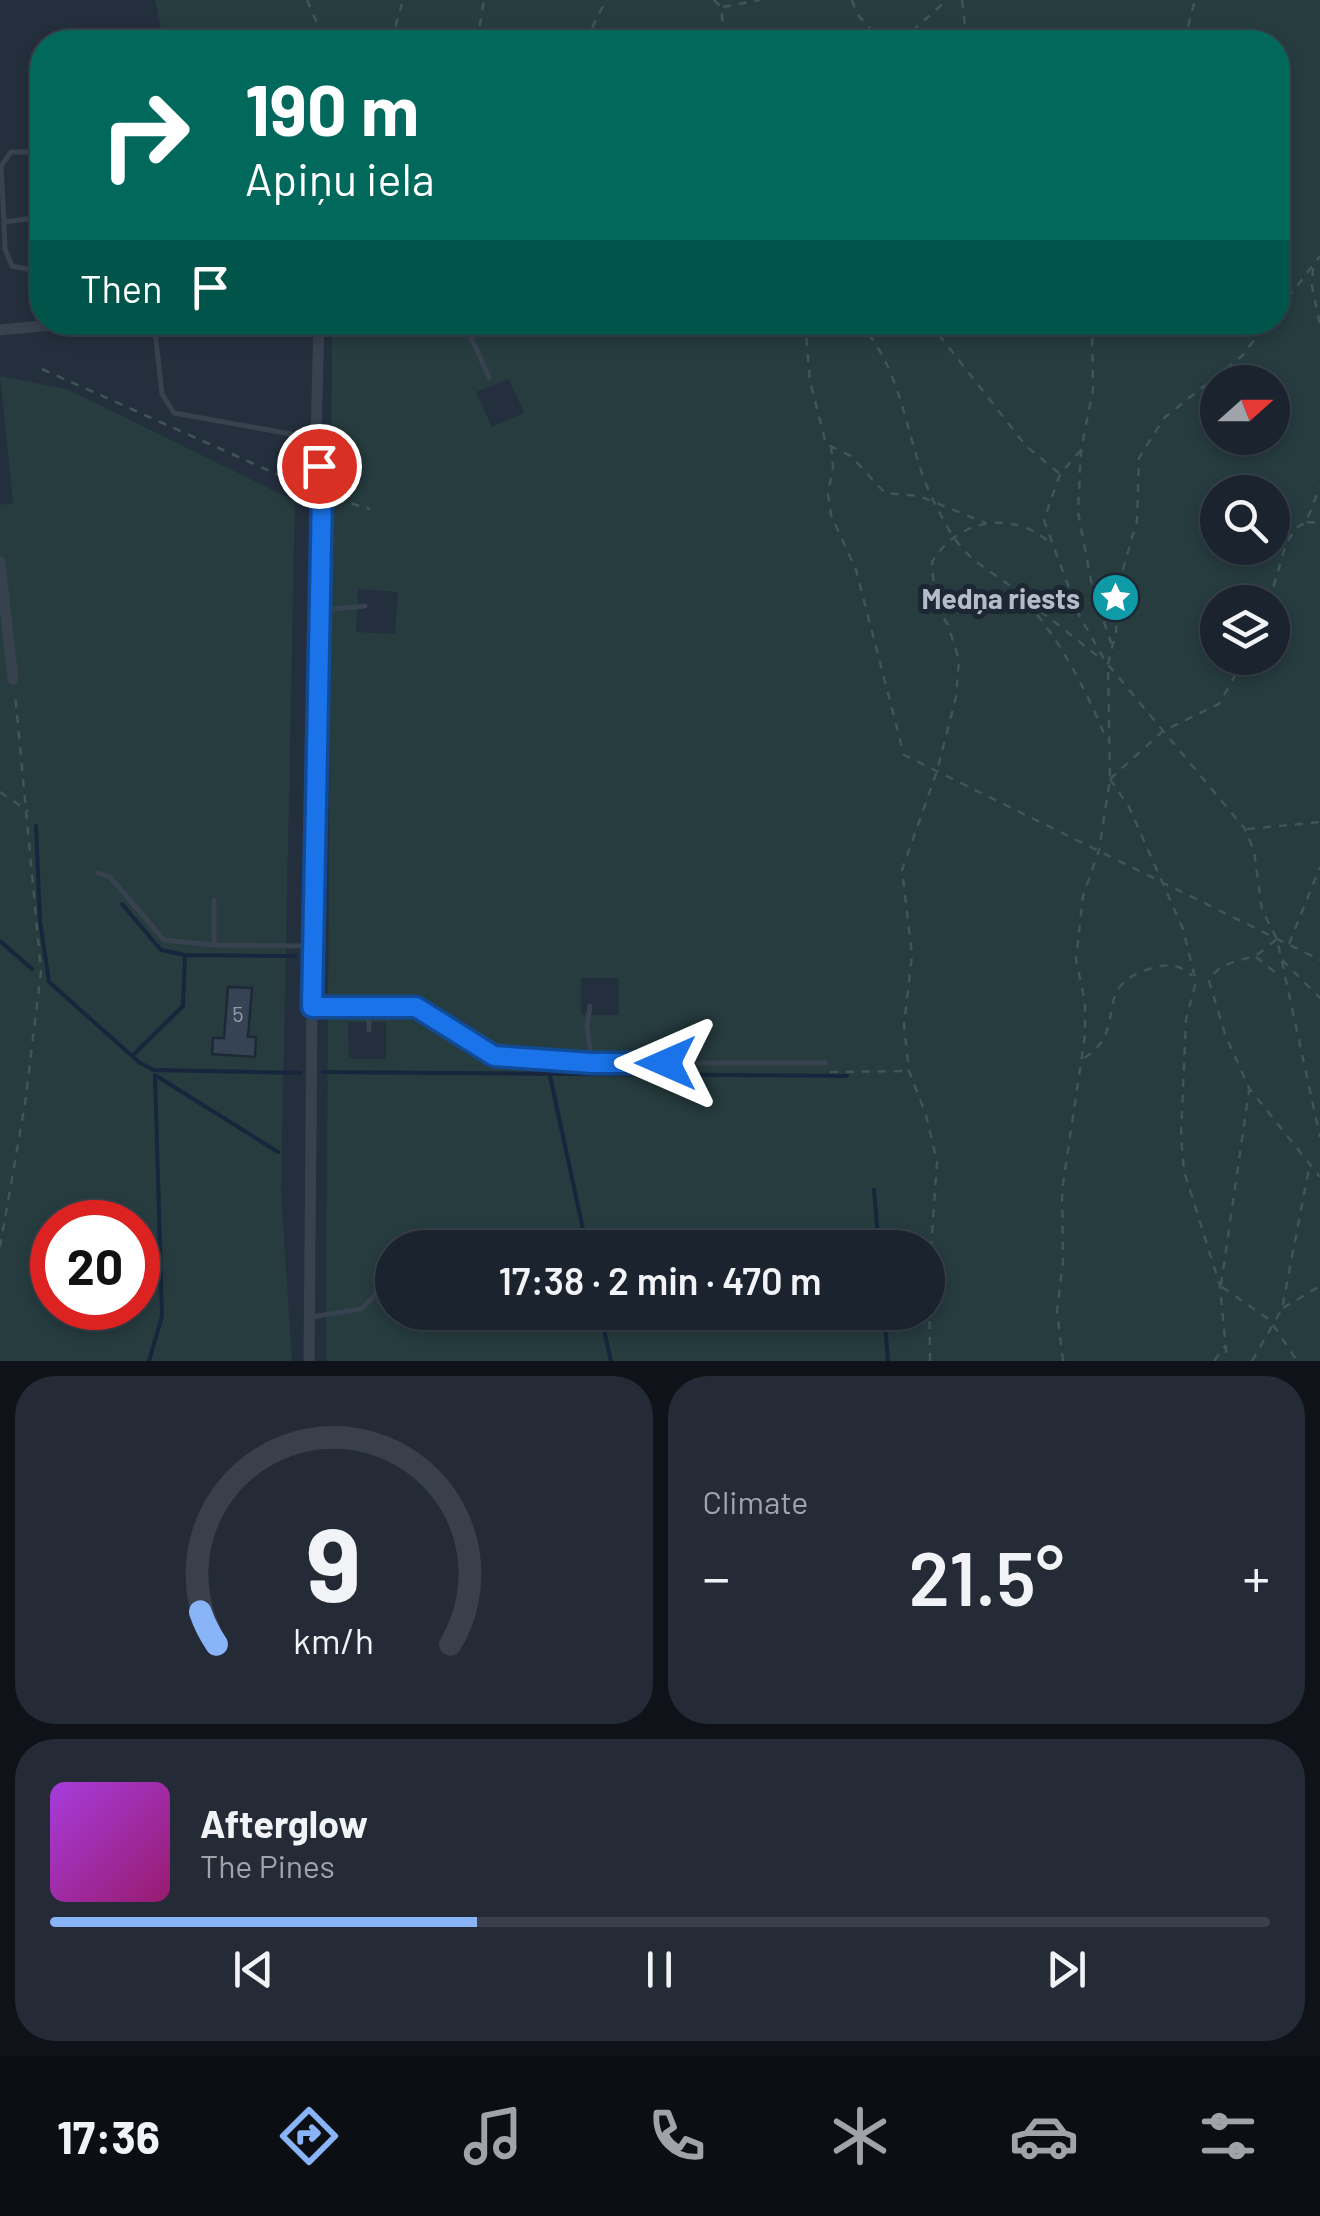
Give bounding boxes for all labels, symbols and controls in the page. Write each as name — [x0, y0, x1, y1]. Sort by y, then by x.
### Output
text: 190 m — [245, 66, 419, 150]
icon: right — [80, 70, 210, 200]
text: Apiņu iela — [245, 151, 435, 205]
icon: arrive — [183, 260, 238, 315]
text: Then — [80, 265, 163, 311]
north arrow — [1200, 365, 1290, 455]
map controls — [1200, 365, 1290, 675]
pin — [277, 424, 362, 509]
icon: arrive — [292, 439, 347, 494]
button: search — [1200, 475, 1290, 565]
place icon: Medņa riests — [1089, 572, 1141, 624]
place label: Medņa riests — [921, 581, 1080, 615]
button: layers — [1200, 585, 1290, 675]
house number: 5 — [232, 1000, 244, 1026]
position arrow — [614, 1011, 718, 1115]
speed limit sign: 20 — [30, 1200, 160, 1330]
text: 17:38 · 2 min · 470 m — [498, 1257, 822, 1303]
text: Climate — [703, 1482, 808, 1520]
text: 9 — [306, 1498, 361, 1623]
text: 21.5° — [908, 1531, 1064, 1621]
text: − — [703, 1543, 730, 1609]
text: + — [1242, 1543, 1270, 1609]
text: km/h — [293, 1618, 374, 1661]
text: Afterglow — [200, 1800, 368, 1846]
text: The Pines — [200, 1846, 335, 1884]
icon: previous — [226, 1942, 281, 1997]
icon: pause — [632, 1942, 687, 1997]
icon: next — [1039, 1942, 1094, 1997]
icon: directions — [274, 2101, 344, 2171]
icon: music — [458, 2101, 528, 2171]
icon: phone — [642, 2101, 712, 2171]
icon: climate — [825, 2101, 895, 2171]
icon: car — [1009, 2101, 1079, 2171]
icon: filters — [1193, 2101, 1263, 2171]
text: 17:36 — [57, 2109, 160, 2163]

